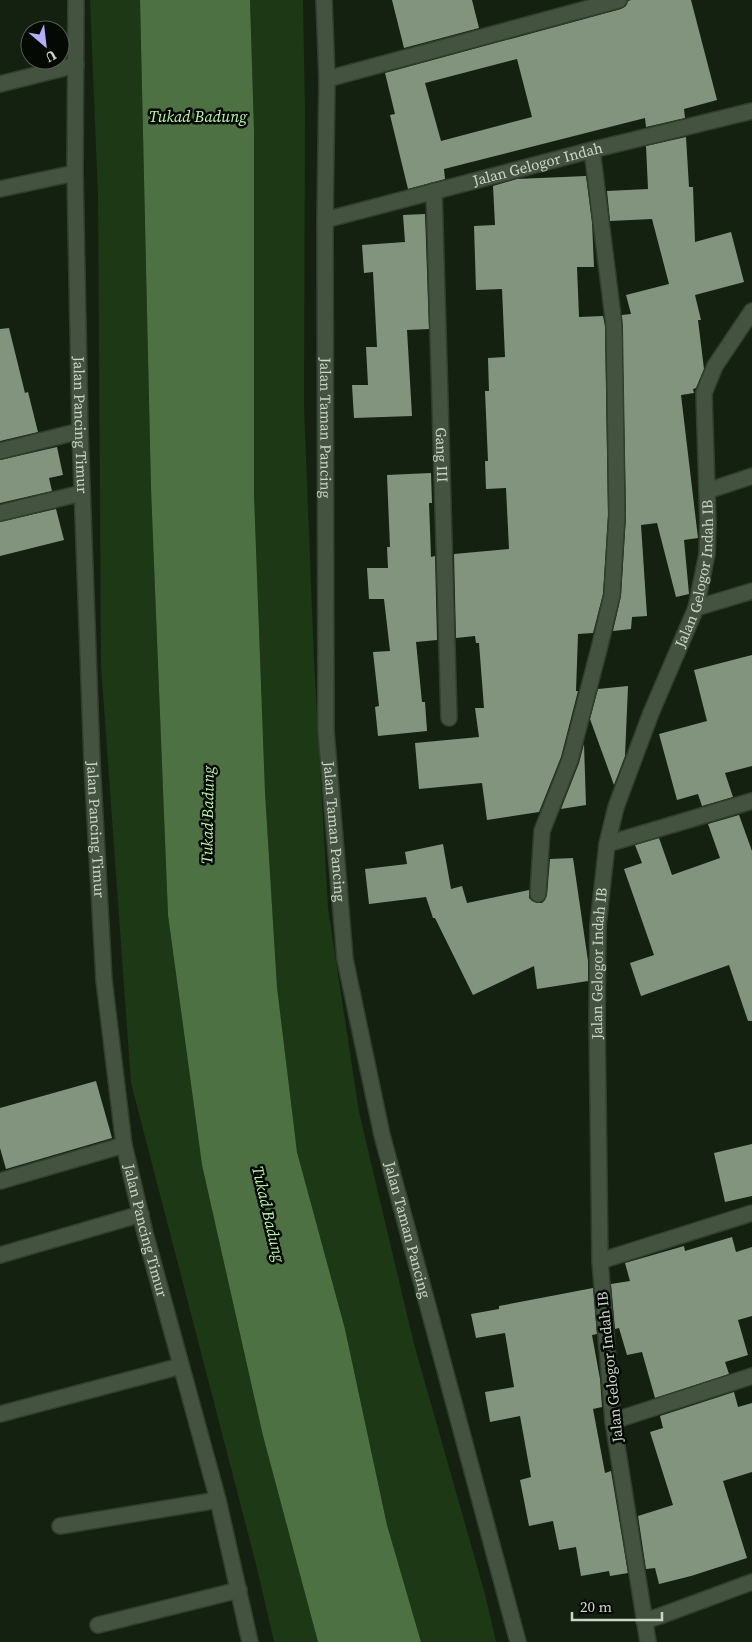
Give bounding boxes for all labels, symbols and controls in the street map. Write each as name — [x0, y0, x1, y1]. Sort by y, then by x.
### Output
north arrow — [20, 20, 70, 70]
text: U — [42, 45, 60, 68]
water label: Tukad Badung — [149, 105, 248, 127]
street label: Jalan Gelogor Indah — [470, 137, 605, 191]
street label: Jalan Pancing Timur — [69, 355, 93, 494]
street label: Jalan Taman Pancing — [315, 356, 337, 499]
street label: Gang III — [431, 427, 453, 483]
street label: Jalan Gelogor Indah IB — [669, 499, 718, 652]
street label: Jalan Taman Pancing — [318, 759, 351, 903]
street label: Jalan Pancing Timur — [82, 760, 111, 899]
water label: Tukad Badung — [195, 765, 219, 864]
street label: Jalan Gelogor Indah IB — [586, 886, 612, 1040]
street label: Jalan Taman Pancing — [379, 1158, 436, 1301]
street label: Jalan Pancing Timur — [119, 1161, 173, 1300]
water label: Tukad Badung — [247, 1164, 291, 1265]
street label: Jalan Gelogor Indah IB — [591, 1291, 628, 1445]
scale bar — [572, 1590, 662, 1622]
text: 20 m — [580, 1596, 612, 1617]

